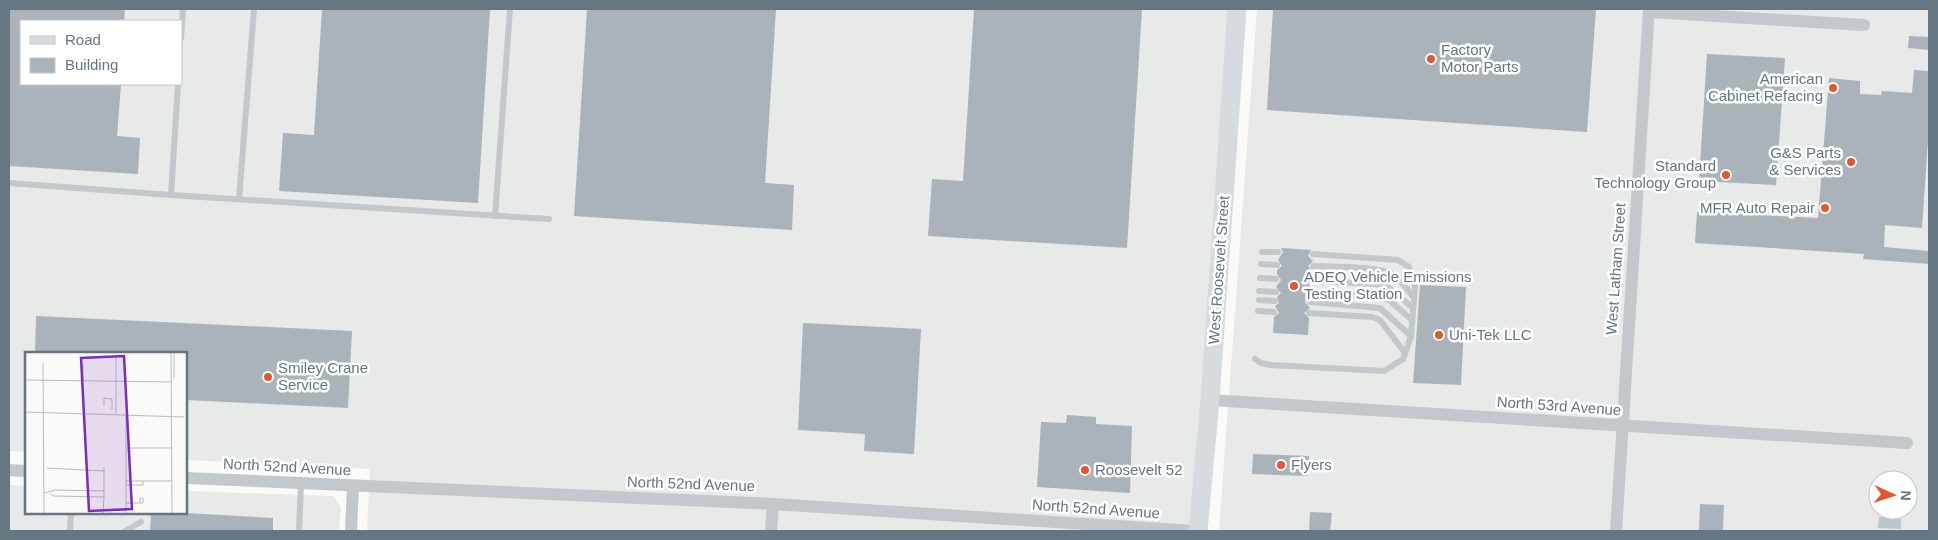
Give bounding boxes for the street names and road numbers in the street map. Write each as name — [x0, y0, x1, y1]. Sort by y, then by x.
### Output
street label: West Roosevelt Street — [1205, 194, 1232, 345]
street label: West Latham Street — [1602, 202, 1629, 336]
street label: North 53rd Avenue — [1496, 393, 1622, 418]
street label: North 52nd Avenue — [223, 455, 351, 478]
street label: North 52nd Avenue — [627, 473, 755, 494]
street label: North 52nd Avenue — [1032, 496, 1161, 521]

